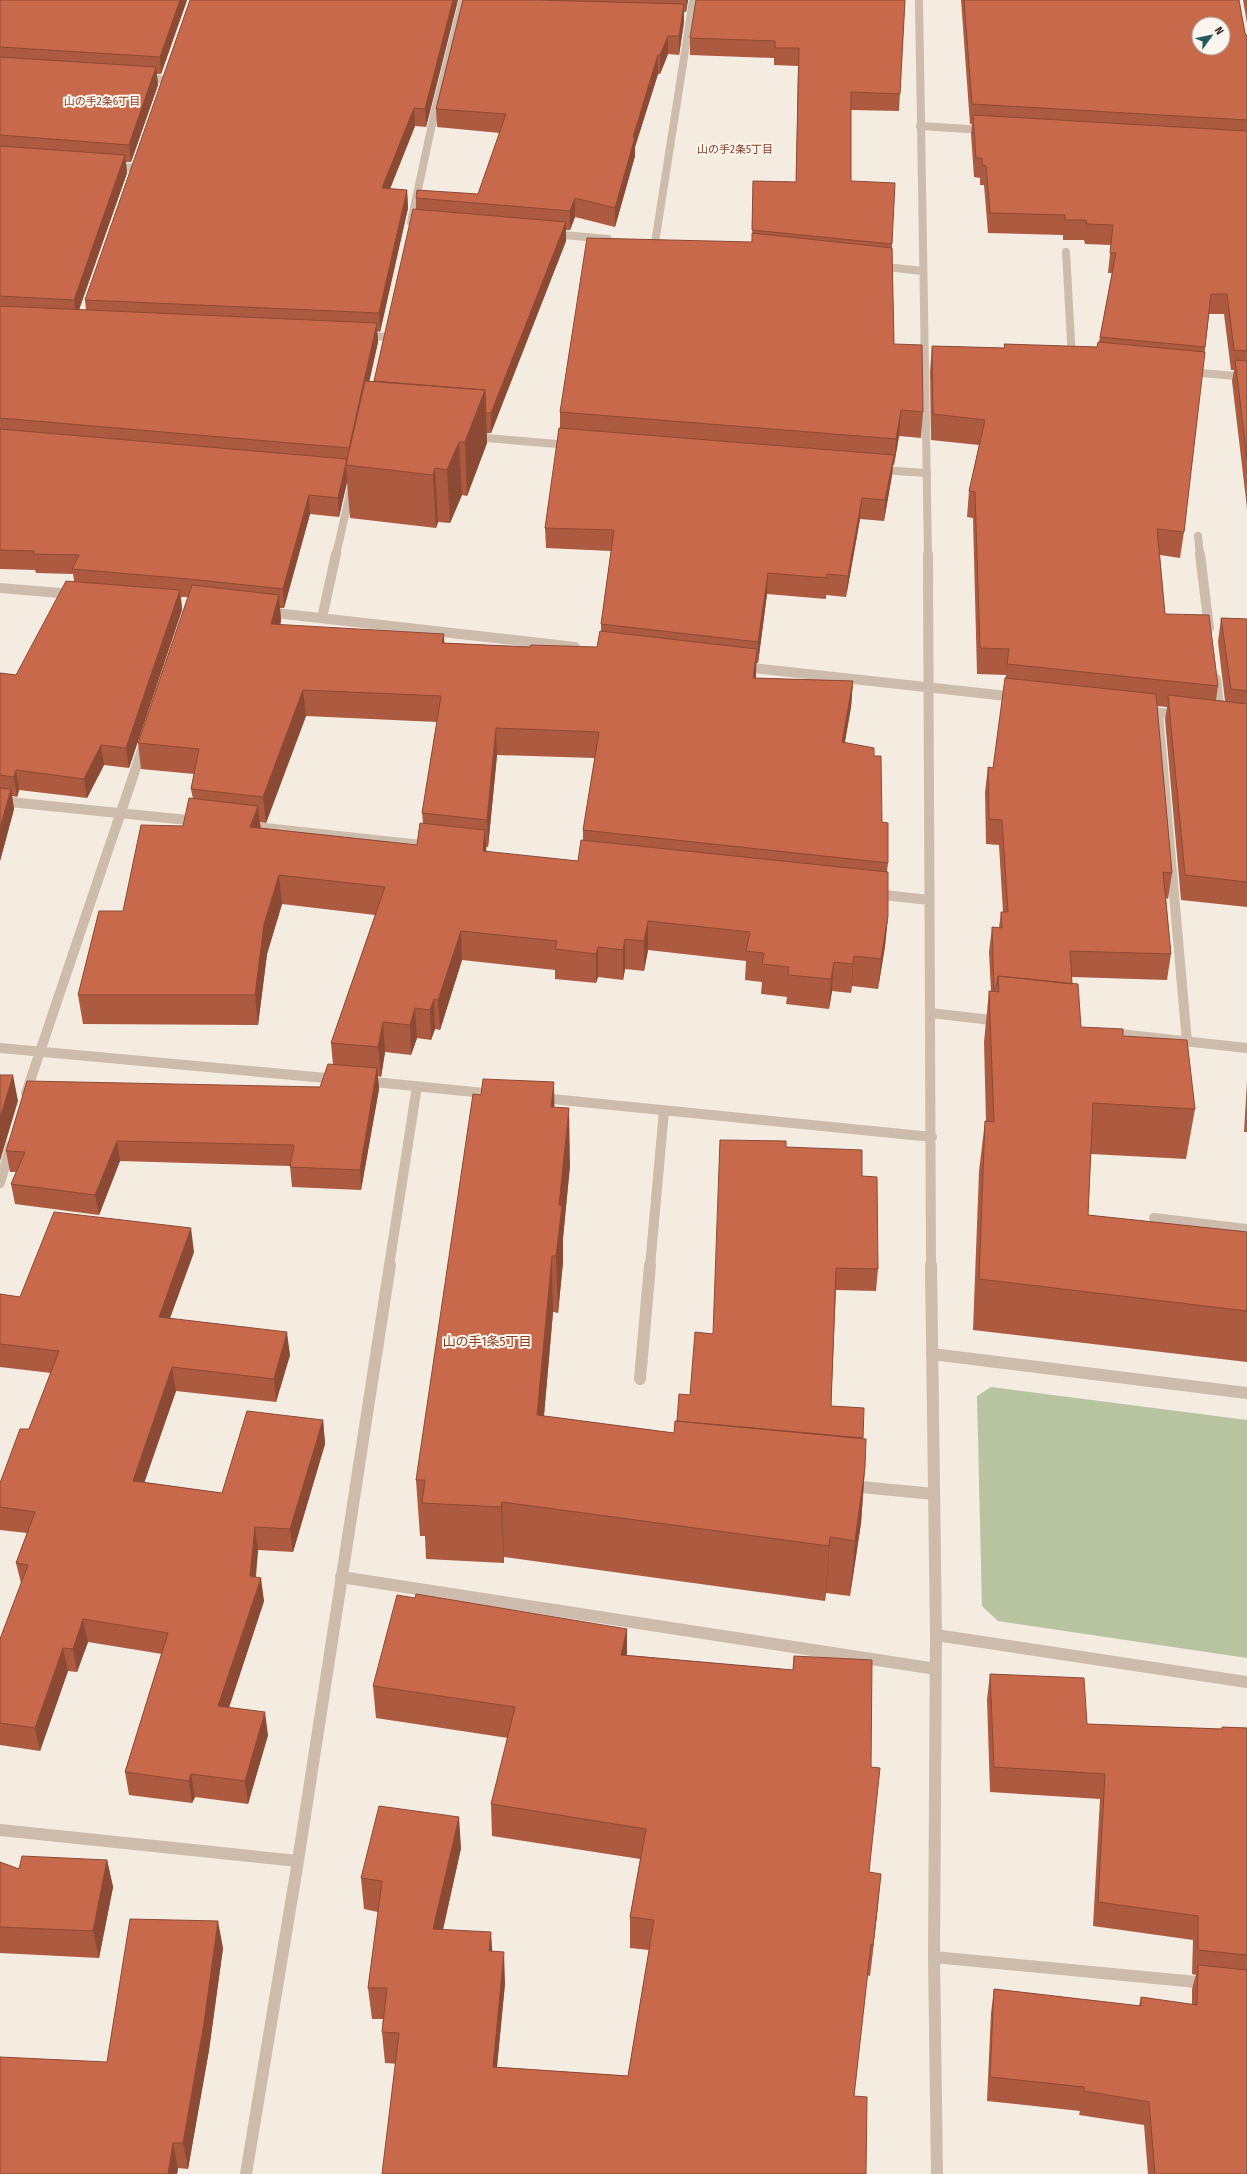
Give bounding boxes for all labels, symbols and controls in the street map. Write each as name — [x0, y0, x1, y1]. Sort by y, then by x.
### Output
north arrow — [1191, 16, 1231, 56]
text: N — [1212, 25, 1226, 37]
district label: 山の手2条6丁目 — [64, 95, 140, 108]
district label: 山の手2条5丁目 — [697, 143, 773, 156]
district label: 山の手1条5丁目 — [442, 1334, 532, 1349]

